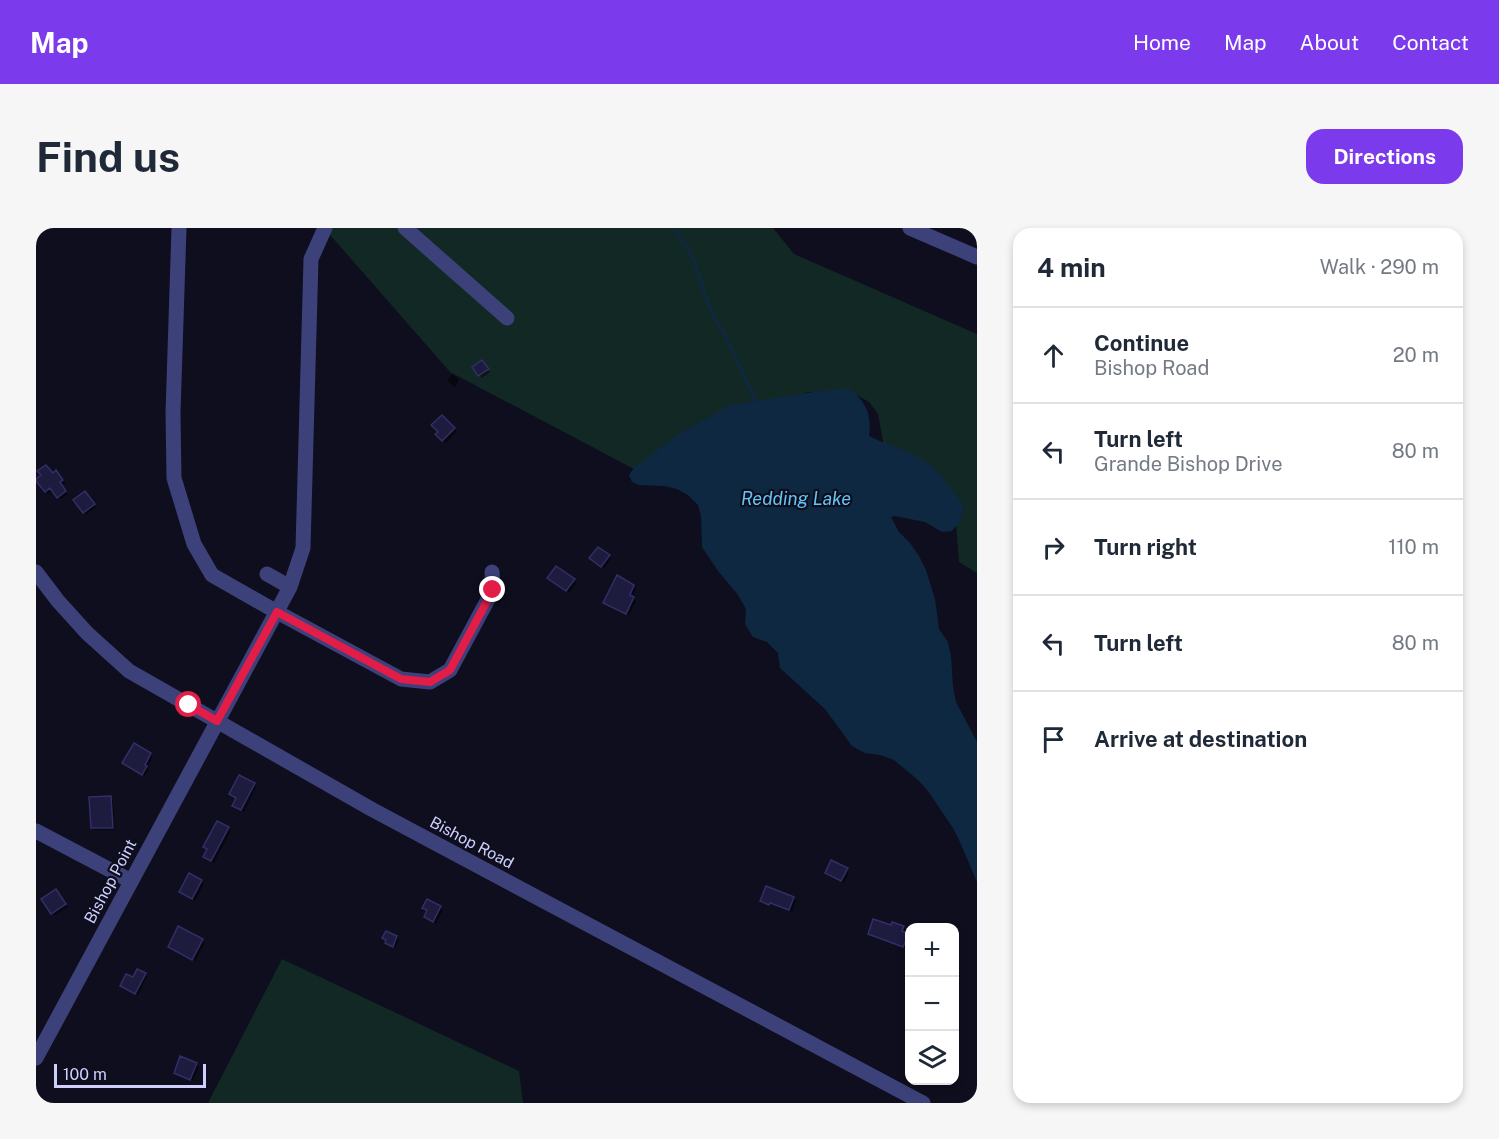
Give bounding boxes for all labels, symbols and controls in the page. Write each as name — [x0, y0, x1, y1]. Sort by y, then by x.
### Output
text: Map — [30, 26, 89, 59]
text: Home — [1133, 30, 1191, 55]
text: Map — [1224, 30, 1267, 55]
text: About — [1300, 30, 1359, 55]
text: Contact — [1392, 30, 1469, 55]
button: Directions — [1306, 129, 1463, 184]
text: Find us — [36, 132, 180, 181]
text: 4 min — [1037, 252, 1106, 283]
text: Walk · 290 m — [1320, 255, 1439, 279]
text: Continue — [1094, 330, 1189, 356]
icon: ahead — [1037, 339, 1070, 372]
text: 20 m — [1393, 343, 1439, 367]
text: Bishop Road — [1094, 356, 1209, 380]
text: Turn left — [1094, 426, 1183, 452]
icon: left — [1037, 435, 1070, 468]
text: 80 m — [1392, 439, 1439, 463]
text: Grande Bishop Drive — [1094, 452, 1283, 476]
water label: Redding Lake — [741, 488, 851, 509]
icon: right — [1037, 531, 1070, 564]
text: Turn right — [1094, 534, 1197, 560]
text: 110 m — [1388, 535, 1439, 559]
route end — [479, 576, 505, 602]
icon: left — [1037, 627, 1070, 660]
text: Turn left — [1094, 630, 1183, 656]
text: 80 m — [1392, 631, 1439, 655]
route start — [175, 691, 201, 717]
icon: arrive — [1037, 723, 1070, 756]
text: Arrive at destination — [1094, 726, 1307, 752]
street label: Bishop Road — [427, 812, 517, 872]
street label: Bishop Point — [80, 836, 141, 927]
map controls — [905, 923, 959, 1085]
button: + — [905, 923, 959, 977]
button: − — [905, 977, 959, 1031]
button: layers — [905, 1031, 959, 1085]
scale bar — [54, 1061, 206, 1088]
text: 100 m — [63, 1065, 107, 1084]

